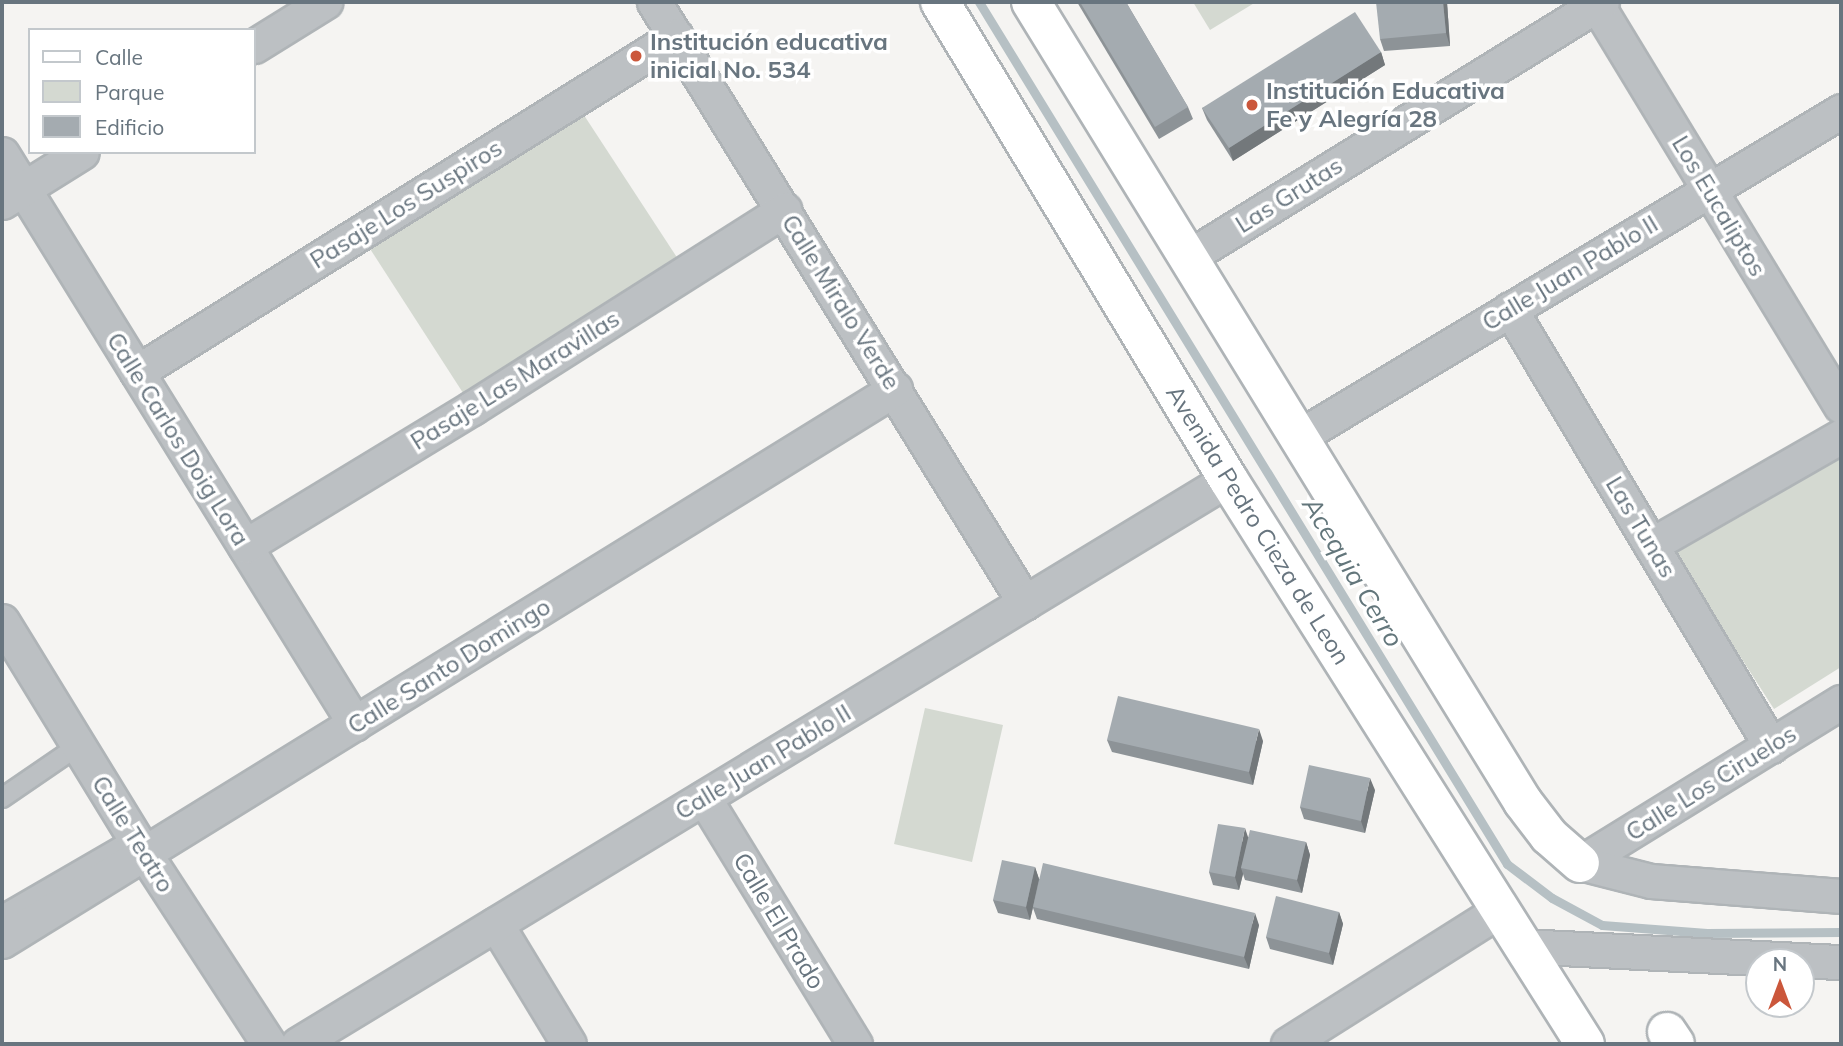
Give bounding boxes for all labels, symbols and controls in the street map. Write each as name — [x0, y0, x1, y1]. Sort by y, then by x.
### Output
legend — [28, 28, 256, 154]
place label: Institución educativa inicial No. 534 — [650, 28, 888, 84]
text: Calle — [95, 44, 143, 70]
marker: Institución educativa inicial No. 534 — [628, 48, 644, 64]
place label: Institución Educativa Fe y Alegría 28 — [1266, 77, 1505, 133]
text: Parque — [95, 79, 164, 105]
marker: Institución Educativa Fe y Alegría 28 — [1244, 97, 1260, 113]
text: Edificio — [95, 114, 164, 140]
street label: Los Eucaliptos — [1666, 131, 1772, 281]
street label: Pasaje Los Suspiros — [305, 133, 507, 275]
street label: Las Grutas — [1230, 151, 1348, 239]
street label: Calle Miralo Verde — [776, 209, 906, 395]
street label: Calle Juan Pablo II — [1477, 209, 1663, 337]
street label: Pasaje Las Maravillas — [405, 304, 625, 456]
street label: Calle Carlos Doig Lora — [101, 327, 255, 551]
street label: Avenida Pedro Cieza de Leon — [1160, 380, 1356, 670]
street label: Las Tunas — [1600, 471, 1682, 583]
water label: Acequia Cerro — [1296, 491, 1410, 653]
street label: Calle Santo Domingo — [342, 592, 556, 740]
street label: Calle Juan Pablo II — [670, 698, 856, 826]
street label: Calle Los Ciruelos — [1621, 719, 1801, 847]
street label: Calle Teatro — [86, 770, 180, 898]
street label: Calle El Prado — [727, 848, 831, 994]
north arrow — [1745, 948, 1815, 1018]
text: N — [1773, 952, 1787, 976]

